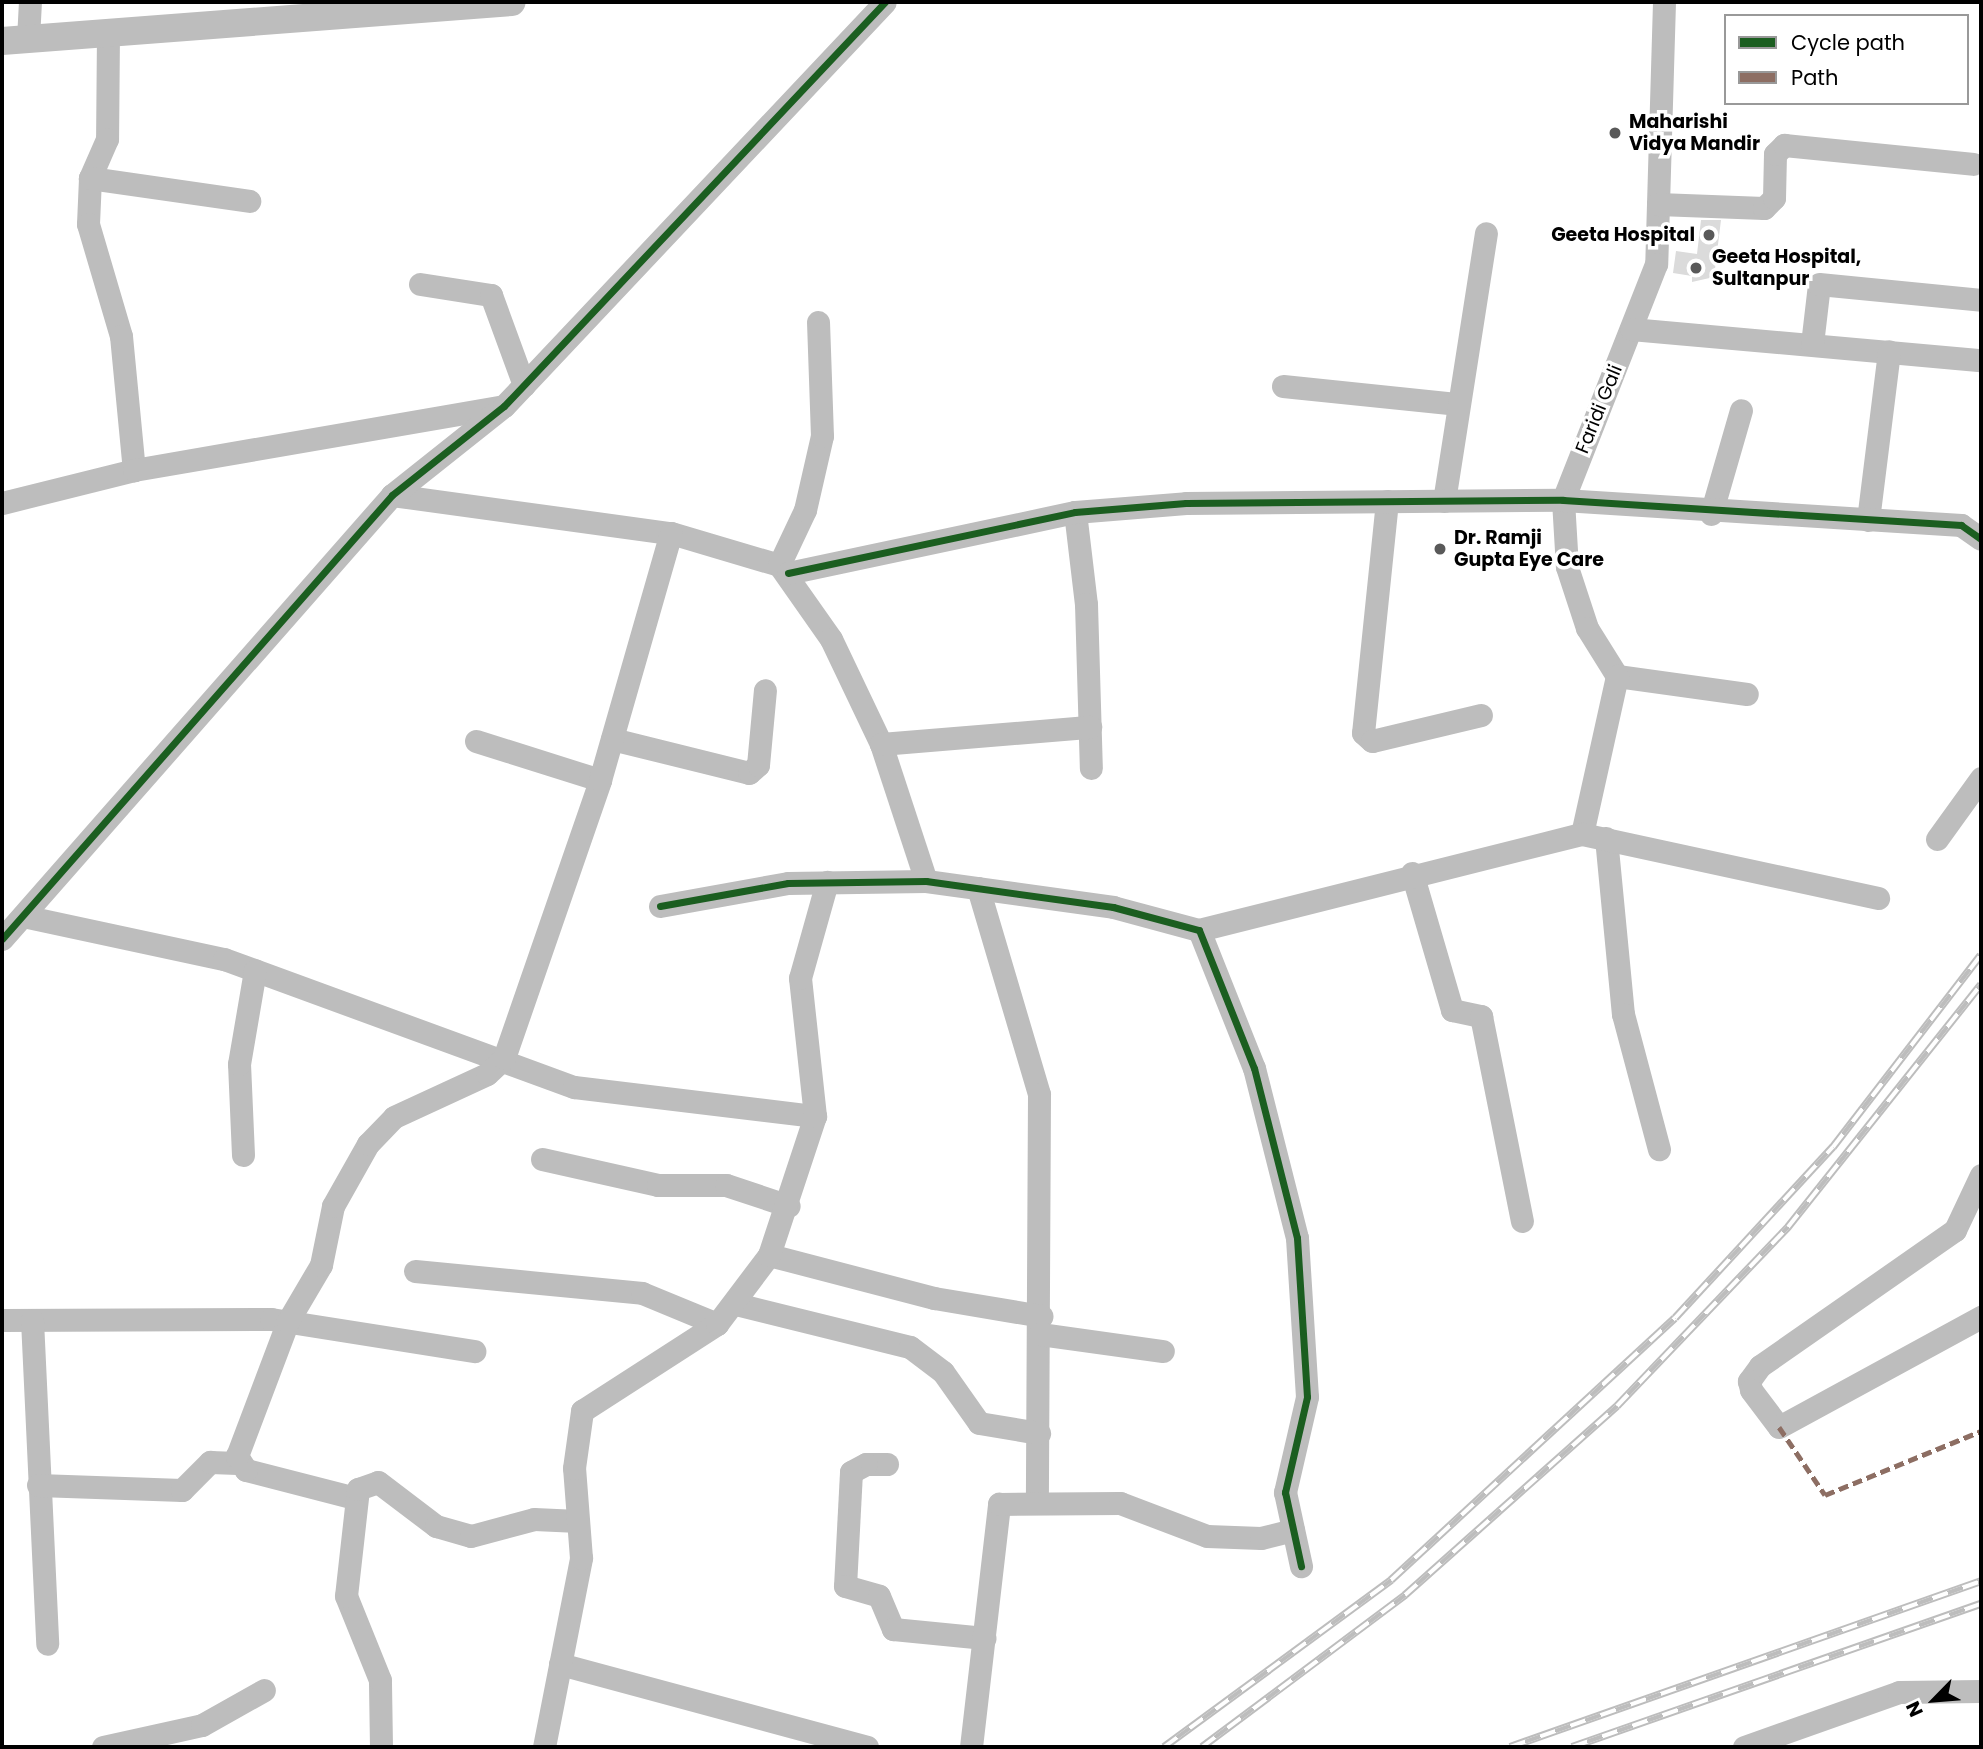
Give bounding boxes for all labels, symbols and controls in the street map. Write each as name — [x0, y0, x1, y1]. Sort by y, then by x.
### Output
legend — [1724, 14, 1969, 105]
text: Cycle path — [1791, 28, 1905, 57]
text: Path — [1791, 63, 1838, 92]
place label: Maharishi Vidya Mandir — [1629, 111, 1760, 155]
marker: Maharishi Vidya Mandir — [1607, 125, 1623, 141]
place label: Geeta Hospital — [1551, 224, 1695, 246]
marker: Geeta Hospital — [1701, 227, 1717, 243]
place label: Geeta Hospital, Sultanpur — [1712, 246, 1861, 290]
marker: Geeta Hospital, Sultanpur — [1686, 258, 1706, 278]
street label: Faridi Gali — [1571, 361, 1627, 457]
place label: Dr. Ramji Gupta Eye Care — [1454, 527, 1604, 571]
marker: Dr. Ramji Gupta Eye Care — [1432, 541, 1448, 557]
north arrow — [1899, 1665, 1969, 1735]
text: N — [1899, 1697, 1930, 1721]

